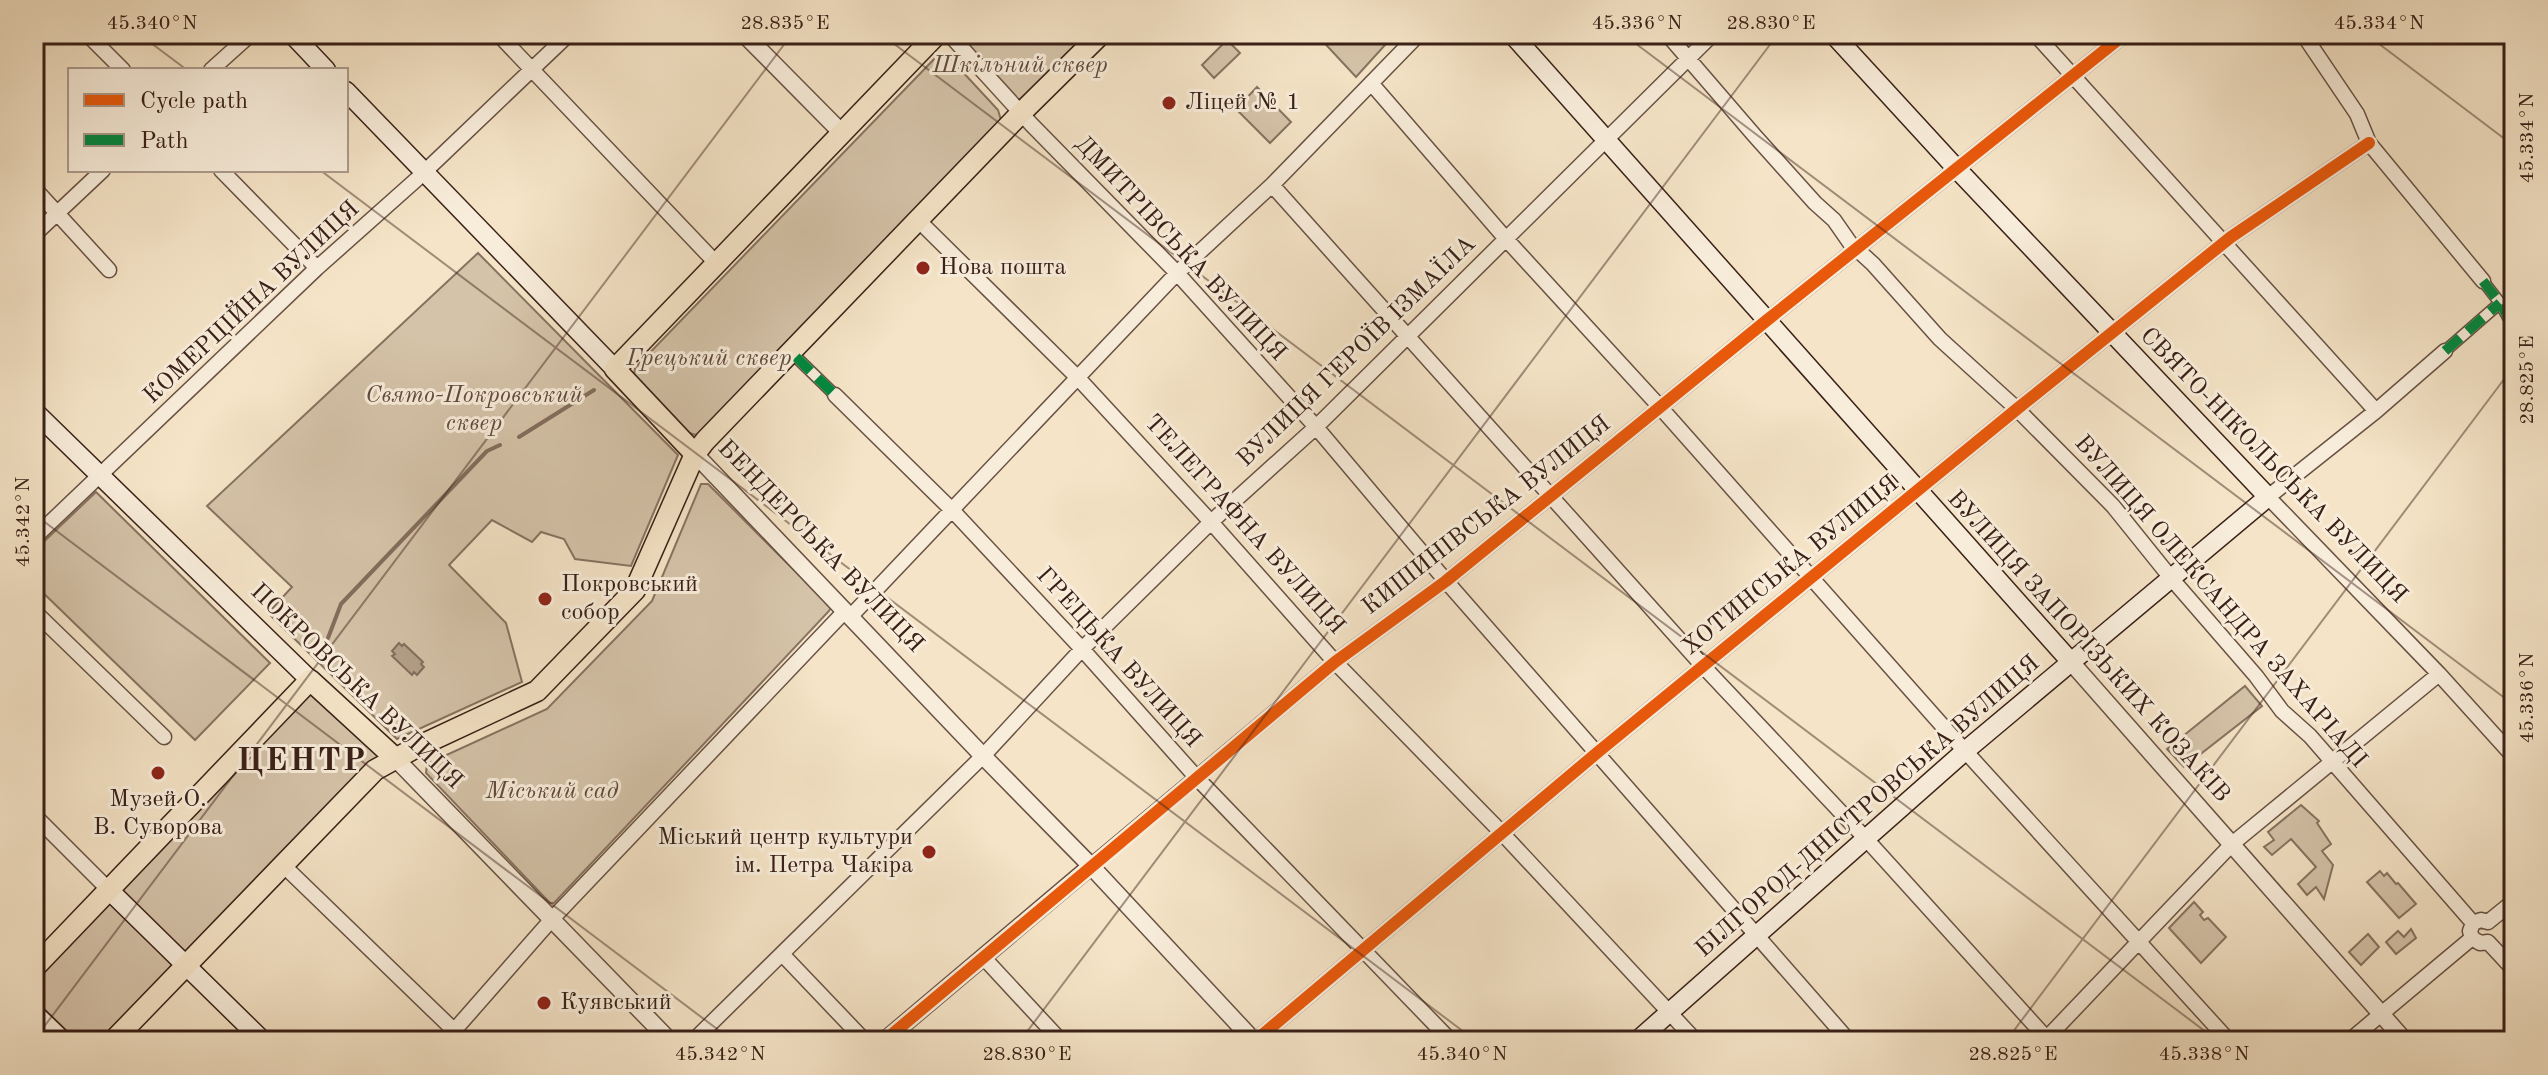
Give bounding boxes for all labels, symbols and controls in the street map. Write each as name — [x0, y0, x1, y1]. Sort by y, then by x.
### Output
text: 45.340°N — [107, 14, 197, 34]
text: 28.835°E — [741, 14, 830, 34]
text: 45.336°N — [1592, 14, 1682, 34]
text: 28.830°E — [1727, 14, 1816, 34]
text: 45.334°N — [2334, 14, 2424, 34]
park label: Шкільний сквер — [931, 54, 1108, 78]
legend — [68, 68, 348, 172]
text: Cycle path — [140, 90, 248, 114]
place label: Ліцей № 1 — [1185, 91, 1300, 115]
text: 45.334°N — [2518, 93, 2538, 183]
marker: Ліцей № 1 — [1160, 94, 1178, 112]
text: Path — [140, 130, 189, 154]
street label: ДМИТРІВСЬКА ВУЛИЦЯ — [1070, 132, 1290, 366]
street label: КОМЕРЦІЙНА ВУЛИЦЯ — [136, 193, 364, 409]
street label: ВУЛИЦЯ ГЕРОЇВ ІЗМАЇЛА — [1231, 230, 1481, 472]
place label: Нова пошта — [939, 256, 1067, 280]
marker: Нова пошта — [914, 259, 932, 277]
street label: СВЯТО-НІКОЛЬСЬКА ВУЛИЦЯ — [2135, 324, 2411, 608]
text: 28.825°E — [2518, 336, 2538, 425]
park label: Грецький сквер — [625, 347, 792, 371]
park label: Свято-Покровський сквер — [365, 384, 583, 436]
street label: ТЕЛЕГРАФНА ВУЛИЦЯ — [1139, 411, 1349, 639]
street label: КИШИНІВСЬКА ВУЛИЦЯ — [1359, 412, 1615, 620]
street label: ВУЛИЦЯ ОЛЕКСАНДРА ЗАХАРІАДІ — [2069, 431, 2371, 773]
street label: БЕНДЕРСЬКА ВУЛИЦЯ — [713, 436, 927, 658]
street label: ХОТИНСЬКА ВУЛИЦЯ — [1678, 472, 1904, 660]
text: 45.342°N — [14, 477, 34, 567]
street label: ВУЛИЦЯ ЗАПОРІЗЬКИХ КОЗАКІВ — [1942, 487, 2234, 807]
street label: ГРЕЦЬКА ВУЛИЦЯ — [1031, 563, 1205, 753]
place label: Покровський собор — [561, 573, 698, 625]
street label: ПОКРОВСЬКА ВУЛИЦЯ — [245, 580, 467, 794]
marker: Покровський собор — [536, 590, 554, 608]
street label: БІЛГОРОД-ДНІСТРОВСЬКА ВУЛИЦЯ — [1692, 651, 2044, 963]
text: 45.336°N — [2518, 653, 2538, 743]
district label: ЦЕНТР — [237, 746, 367, 778]
marker: Музей О. В. Суворова — [149, 764, 167, 782]
park label: Міський сад — [485, 780, 619, 804]
place label: Музей О. В. Суворова — [93, 788, 223, 840]
place label: Міський центр культури ім. Петра Чакіра — [657, 826, 913, 878]
marker: Міський центр культури ім. Петра Чакіра — [920, 843, 938, 861]
place label: Куявський — [560, 991, 672, 1015]
marker: Куявський — [535, 994, 553, 1012]
text: 45.342°N — [675, 1045, 765, 1065]
text: 28.830°E — [983, 1045, 1072, 1065]
text: 45.340°N — [1417, 1045, 1507, 1065]
text: 28.825°E — [1969, 1045, 2058, 1065]
text: 45.338°N — [2159, 1045, 2249, 1065]

